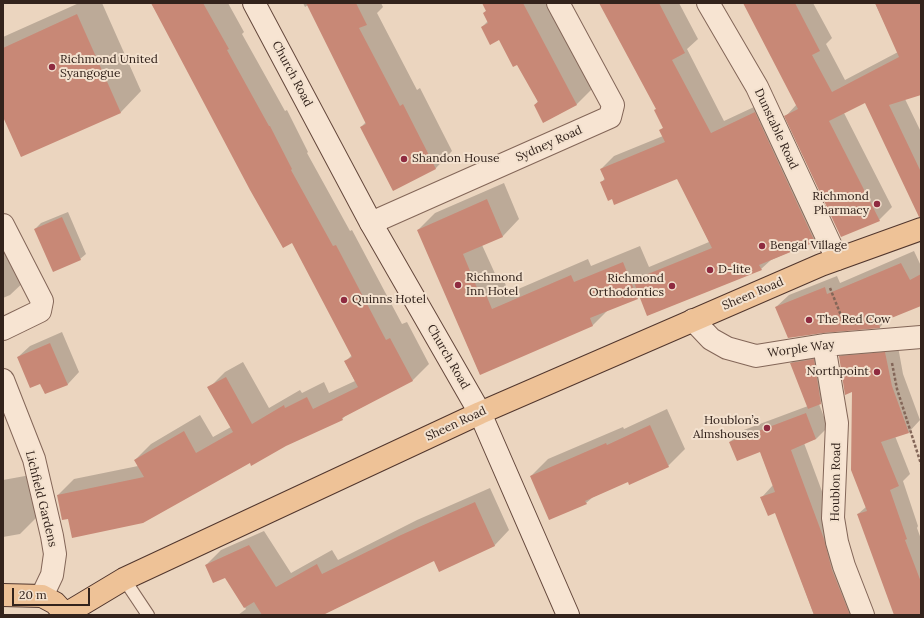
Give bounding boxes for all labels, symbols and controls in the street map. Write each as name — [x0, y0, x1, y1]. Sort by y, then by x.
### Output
street label: Church Road — [269, 39, 315, 109]
place label: Richmond United Syangogue — [60, 53, 158, 81]
marker: Richmond United Syangogue — [47, 62, 57, 72]
street label: Dunstable Road — [751, 86, 801, 172]
street label: Sydney Road — [514, 123, 584, 165]
place label: Shandon House — [412, 152, 499, 166]
marker: Shandon House — [399, 154, 409, 164]
place label: Richmond Pharmacy — [812, 190, 869, 218]
marker: Richmond Pharmacy — [872, 199, 882, 209]
place label: Bengal Village — [770, 239, 847, 253]
marker: Bengal Village — [757, 241, 767, 251]
place label: D-lite — [718, 263, 751, 277]
marker: D-lite — [705, 265, 715, 275]
place label: Richmond Inn Hotel — [466, 271, 523, 299]
place label: Richmond Orthodontics — [589, 272, 664, 300]
street label: Sheen Road — [720, 275, 786, 313]
marker: Richmond Inn Hotel — [453, 280, 463, 290]
marker: Richmond Orthodontics — [667, 281, 677, 291]
place label: Quinns Hotel — [352, 293, 426, 307]
marker: Quinns Hotel — [339, 295, 349, 305]
place label: The Red Cow — [817, 313, 891, 327]
marker: The Red Cow — [804, 315, 814, 325]
street label: Church Road — [424, 322, 472, 392]
street label: Worple Way — [766, 337, 836, 361]
place label: Northpoint — [806, 365, 869, 379]
marker: Northpoint — [872, 367, 882, 377]
street label: Sheen Road — [423, 404, 489, 444]
place label: Houblon’s Almshouses — [693, 414, 759, 442]
marker: Houblon’s Almshouses — [762, 423, 772, 433]
street label: Houblon Road — [828, 442, 844, 522]
street label: Lichfield Gardens — [22, 450, 60, 548]
scale bar — [14, 580, 92, 606]
text: 20 m — [19, 587, 47, 602]

